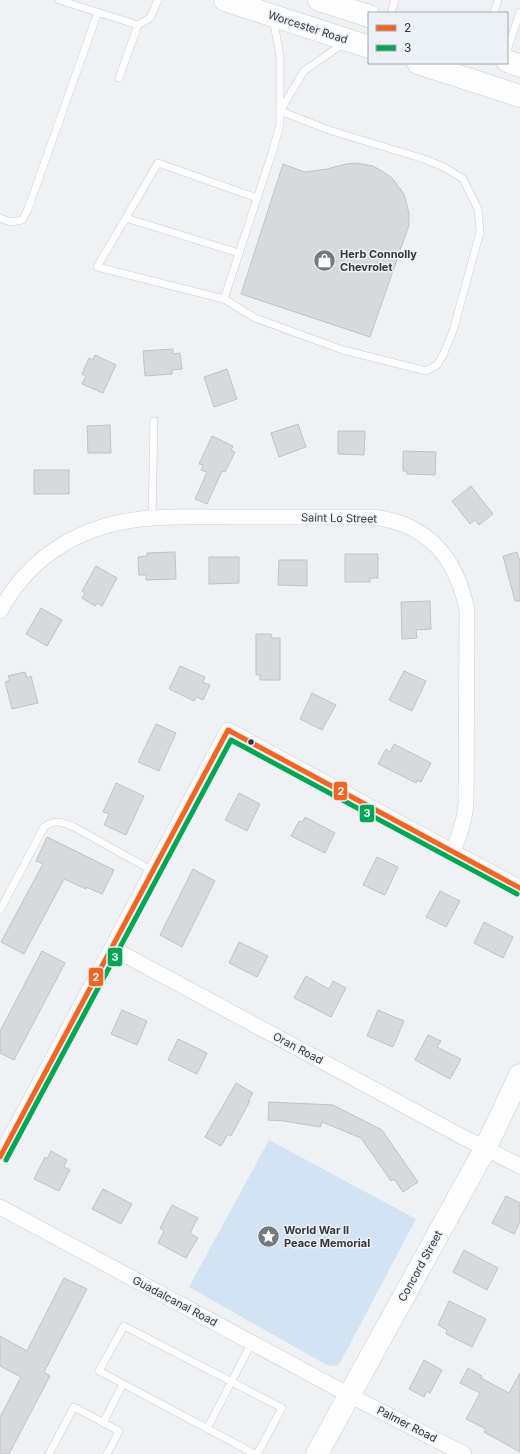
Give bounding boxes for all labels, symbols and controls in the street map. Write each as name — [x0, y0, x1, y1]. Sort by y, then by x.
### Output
street label: Worcester Road — [266, 8, 350, 46]
legend — [368, 12, 508, 64]
text: 2 — [404, 20, 411, 35]
text: 3 — [404, 40, 411, 55]
shop icon: Herb Connolly Chevrolet — [312, 247, 338, 273]
place label: Herb Connolly Chevrolet — [340, 247, 417, 274]
street label: Saint Lo Street — [301, 510, 378, 526]
unlabelled marker — [246, 737, 256, 747]
line badge: 2 — [333, 781, 348, 801]
text: 2 — [338, 784, 345, 798]
line badge: 3 — [359, 804, 375, 823]
text: 3 — [363, 806, 371, 820]
line badge: 3 — [107, 947, 123, 967]
text: 3 — [111, 950, 119, 964]
line badge: 2 — [88, 967, 104, 987]
text: 2 — [93, 970, 100, 984]
street label: Oran Road — [270, 1029, 326, 1067]
place icon: World War II Peace Memorial — [255, 1223, 281, 1249]
place label: World War II Peace Memorial — [284, 1223, 370, 1250]
street label: Concord Street — [395, 1228, 445, 1304]
street label: Guadalcanal Road — [130, 1273, 220, 1329]
street label: Palmer Road — [375, 1403, 439, 1445]

